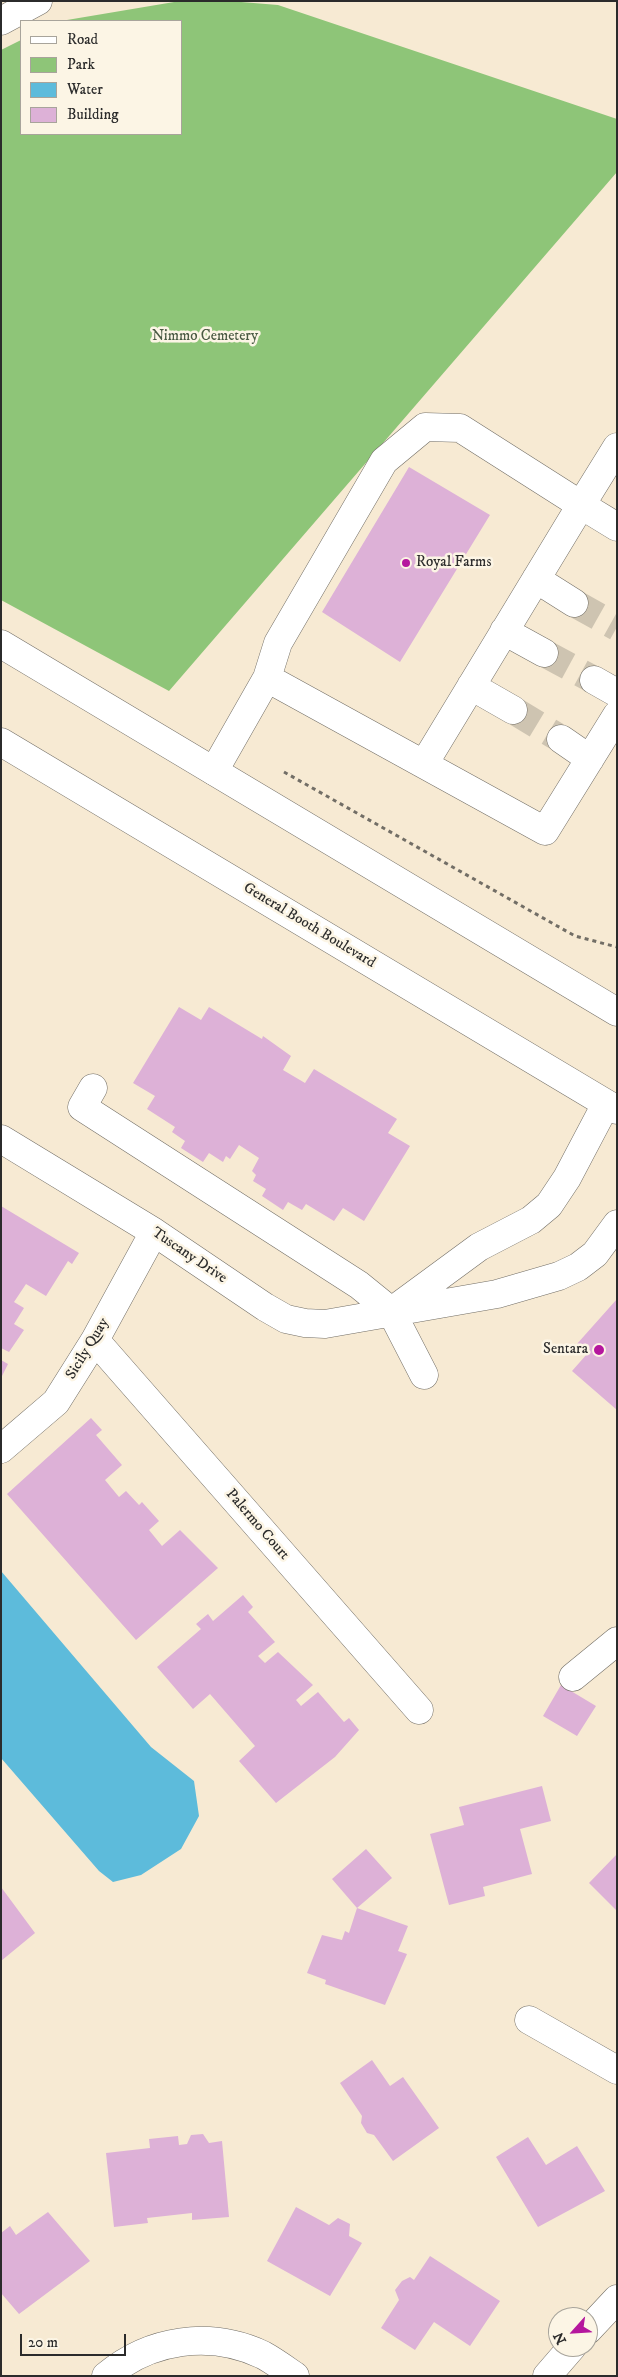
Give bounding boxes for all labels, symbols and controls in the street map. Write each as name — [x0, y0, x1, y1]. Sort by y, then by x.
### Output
legend — [20, 20, 182, 135]
text: Road — [67, 30, 98, 49]
text: Park — [67, 55, 95, 74]
text: Water — [67, 80, 103, 99]
text: Building — [67, 105, 119, 124]
park label: Nimmo Cemetery — [152, 328, 258, 346]
place label: Royal Farms — [416, 554, 491, 572]
marker: Royal Farms — [400, 557, 412, 569]
street label: General Booth Boulevard — [240, 879, 378, 973]
street label: Tuscany Drive — [148, 1224, 230, 1288]
street label: Sicily Quay — [63, 1315, 113, 1383]
place label: Sentara — [543, 1341, 588, 1359]
marker: Sentara — [592, 1343, 606, 1357]
street label: Palermo Court — [221, 1486, 293, 1564]
north arrow — [548, 2307, 598, 2357]
scale bar — [22, 2324, 129, 2356]
text: N — [550, 2329, 571, 2347]
text: 20 m — [28, 2333, 58, 2352]

